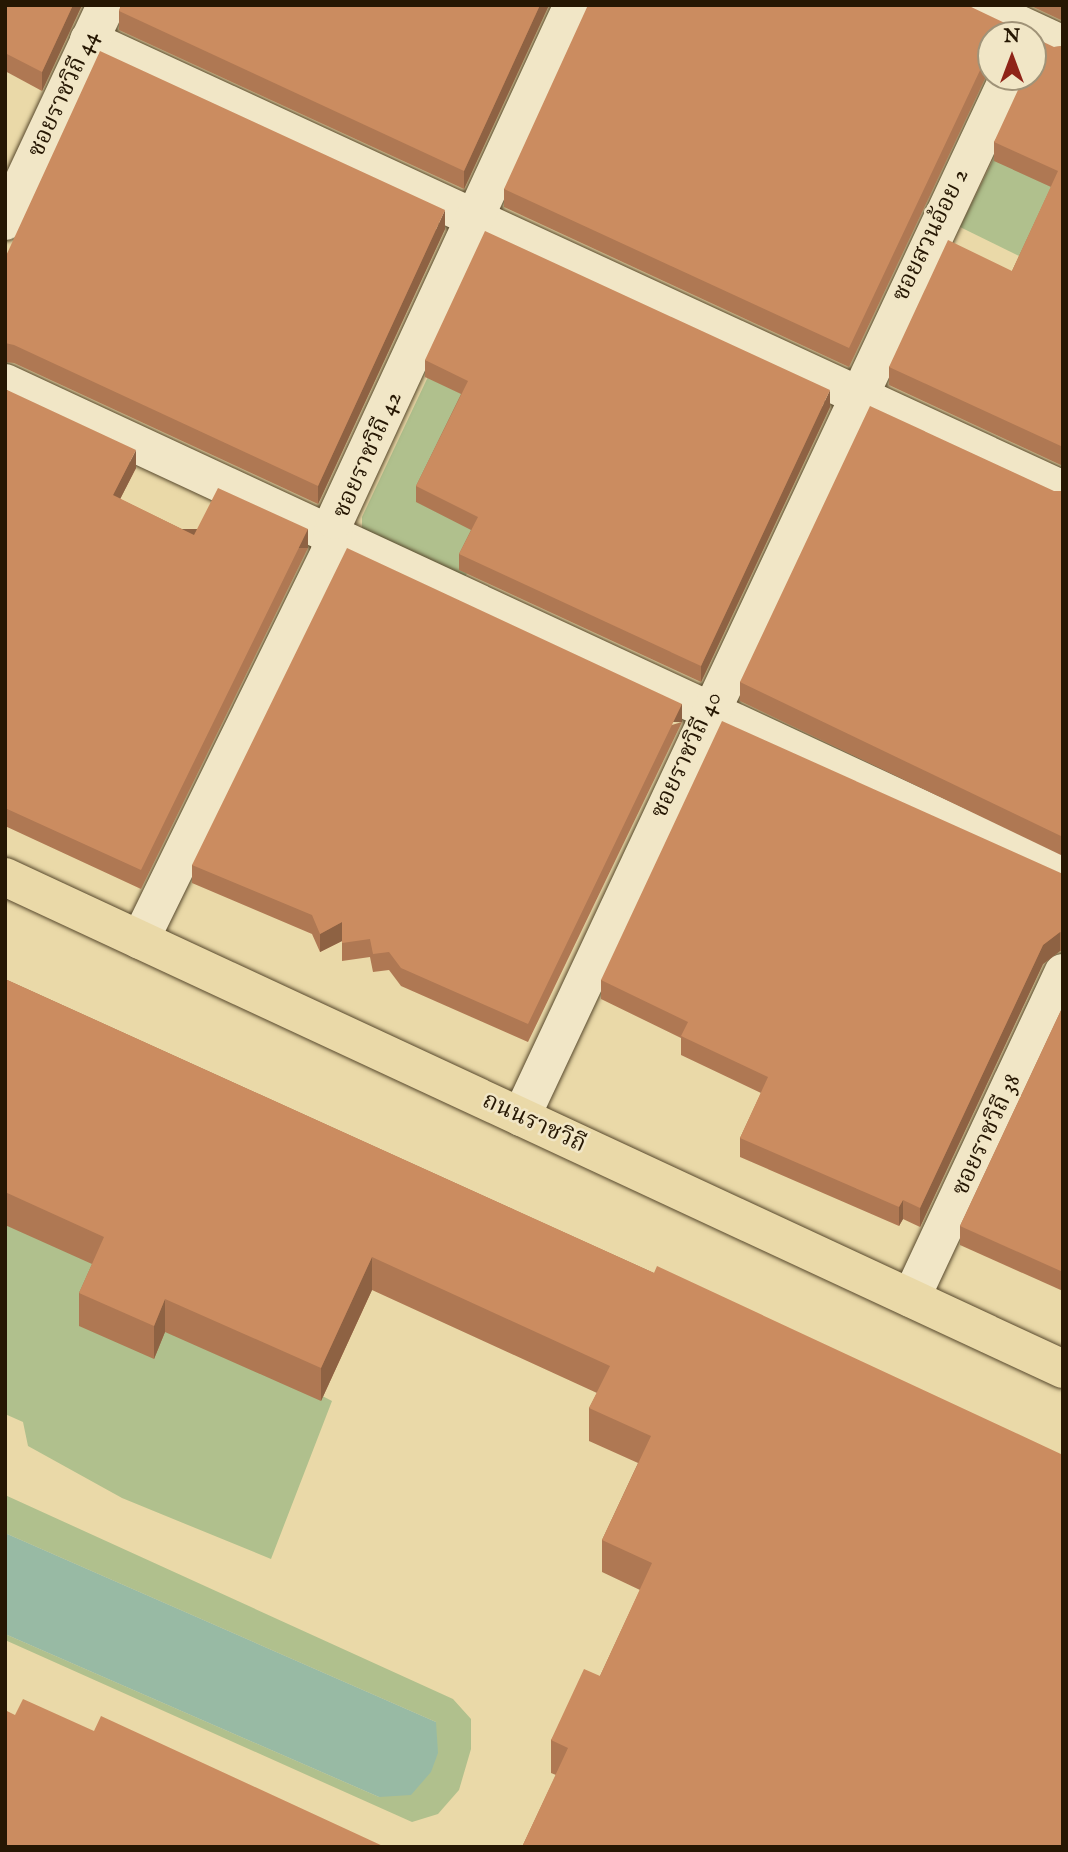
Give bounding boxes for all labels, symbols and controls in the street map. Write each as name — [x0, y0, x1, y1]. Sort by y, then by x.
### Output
north arrow — [977, 21, 1047, 91]
text: N — [1004, 25, 1020, 49]
street label: ซอยราชวิถี 44 — [22, 26, 106, 162]
street label: ซอยสวนอ้อย 2 — [886, 164, 976, 306]
street label: ซอยราชวิถี 42 — [327, 387, 409, 523]
street label: ซอยราชวิถี 40 — [645, 687, 729, 823]
street label: ซอยราชวิถี 38 — [946, 1069, 1028, 1201]
street label: ถนนราชวิถี — [478, 1086, 590, 1160]

